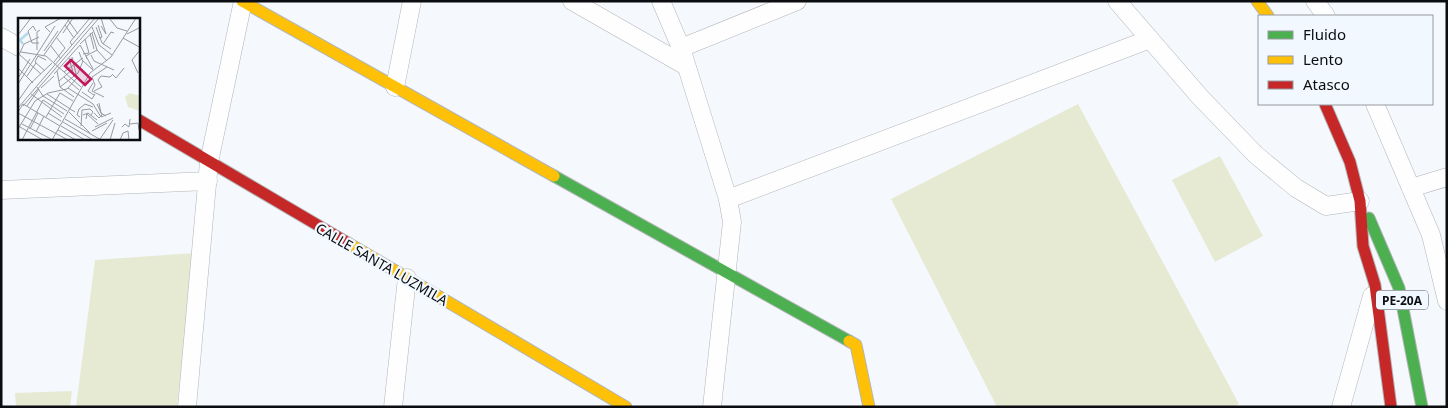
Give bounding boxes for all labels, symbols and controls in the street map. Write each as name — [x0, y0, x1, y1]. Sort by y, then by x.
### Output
legend — [1258, 15, 1433, 105]
inset map — [18, 18, 140, 140]
text: Fluido — [1303, 24, 1346, 44]
text: Lento — [1303, 49, 1343, 69]
text: Atasco — [1303, 74, 1350, 94]
street label: CALLE SANTA LUZMILA — [312, 218, 452, 310]
road number: PE-20A — [1376, 290, 1428, 310]

